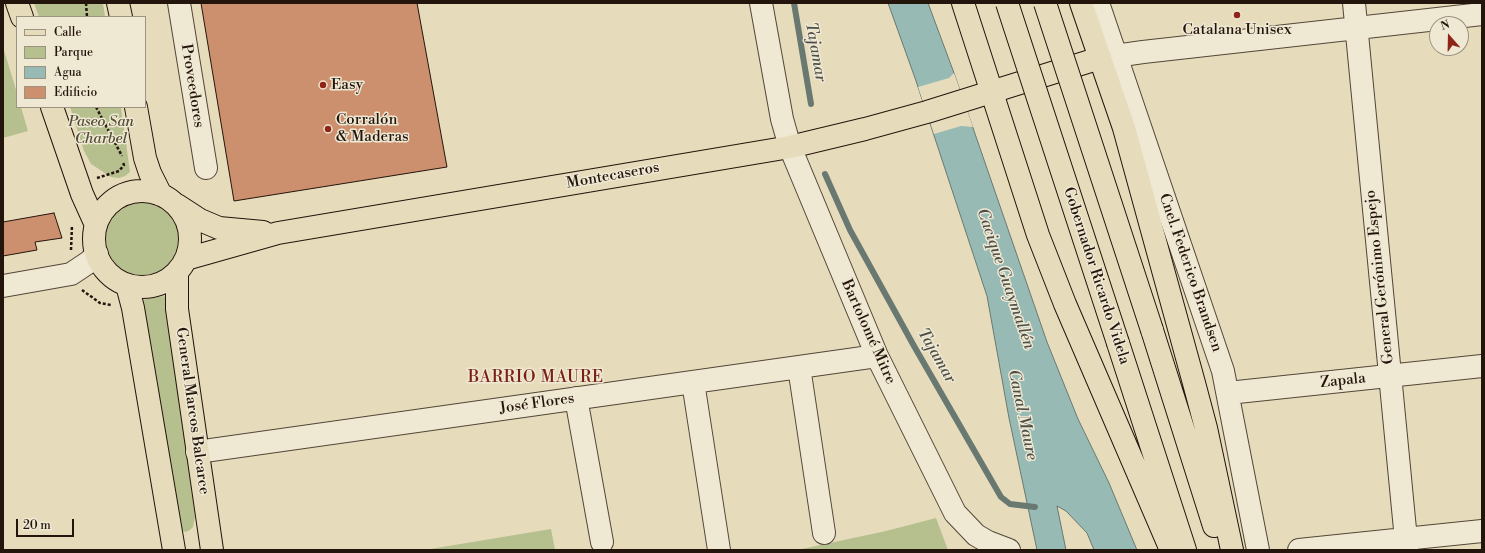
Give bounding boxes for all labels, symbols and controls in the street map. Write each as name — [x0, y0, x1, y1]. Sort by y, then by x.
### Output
marker: Catalana Unisex — [1232, 10, 1242, 20]
legend — [16, 16, 146, 108]
north arrow — [1429, 16, 1469, 56]
text: N — [1439, 18, 1452, 34]
water label: Tajamar — [800, 21, 830, 83]
place label: Catalana Unisex — [1183, 21, 1291, 39]
text: Calle — [54, 25, 81, 40]
street label: Proveedores — [176, 43, 208, 129]
text: Parque — [54, 45, 93, 60]
text: Agua — [54, 65, 82, 80]
place label: Easy — [331, 76, 363, 94]
marker: Easy — [318, 80, 328, 90]
text: Edificio — [54, 85, 97, 100]
place label: Corralón & Maderas — [336, 111, 409, 146]
park label: Paseo San Charbel — [68, 113, 134, 148]
marker: Corralón & Maderas — [323, 124, 333, 134]
street label: Montecaseros — [565, 159, 661, 193]
street label: Gobernador Ricardo Videla — [1059, 185, 1133, 367]
street label: General Gerónimo Espejo — [1362, 189, 1398, 365]
street label: Cnel. Federico Brandsen — [1154, 192, 1226, 354]
water label: Cacique Guaymallén — [972, 206, 1038, 352]
street label: Bartolomé Mitre — [837, 277, 899, 387]
water label: Tajamar — [913, 325, 959, 387]
street label: General Marcos Balcarce — [171, 326, 213, 496]
district label: BARRIO MAURE — [468, 368, 604, 388]
water label: Canal Maure — [1003, 368, 1041, 462]
street label: Zapala — [1319, 370, 1367, 392]
street label: José Flores — [498, 390, 576, 418]
scale bar — [18, 511, 76, 537]
text: 20 m — [23, 518, 51, 533]

